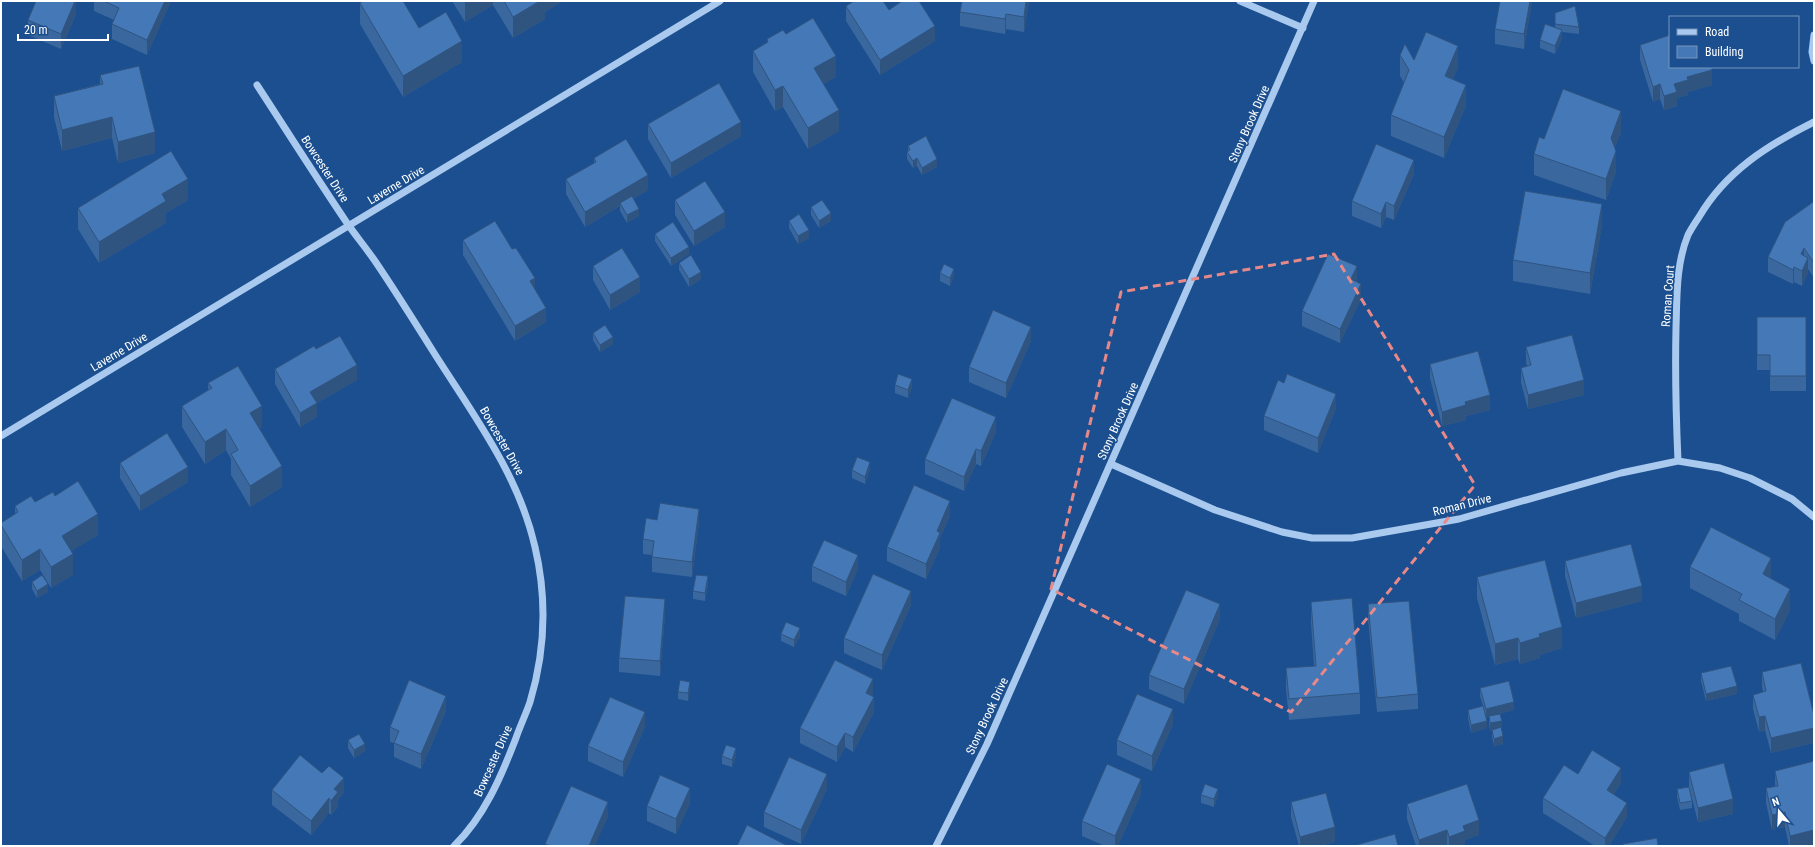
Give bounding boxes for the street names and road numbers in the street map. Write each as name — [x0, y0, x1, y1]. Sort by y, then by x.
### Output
street label: Stony Brook Drive — [1226, 83, 1273, 165]
street label: Bowcester Drive — [298, 133, 352, 205]
street label: Laverne Drive — [365, 162, 427, 207]
street label: Roman Court — [1659, 264, 1677, 327]
street label: Laverne Drive — [88, 329, 150, 374]
street label: Stony Brook Drive — [1095, 380, 1142, 462]
street label: Bowcester Drive — [477, 404, 527, 478]
street label: Roman Drive — [1431, 491, 1493, 519]
street label: Stony Brook Drive — [963, 675, 1011, 757]
street label: Bowcester Drive — [471, 723, 515, 799]

